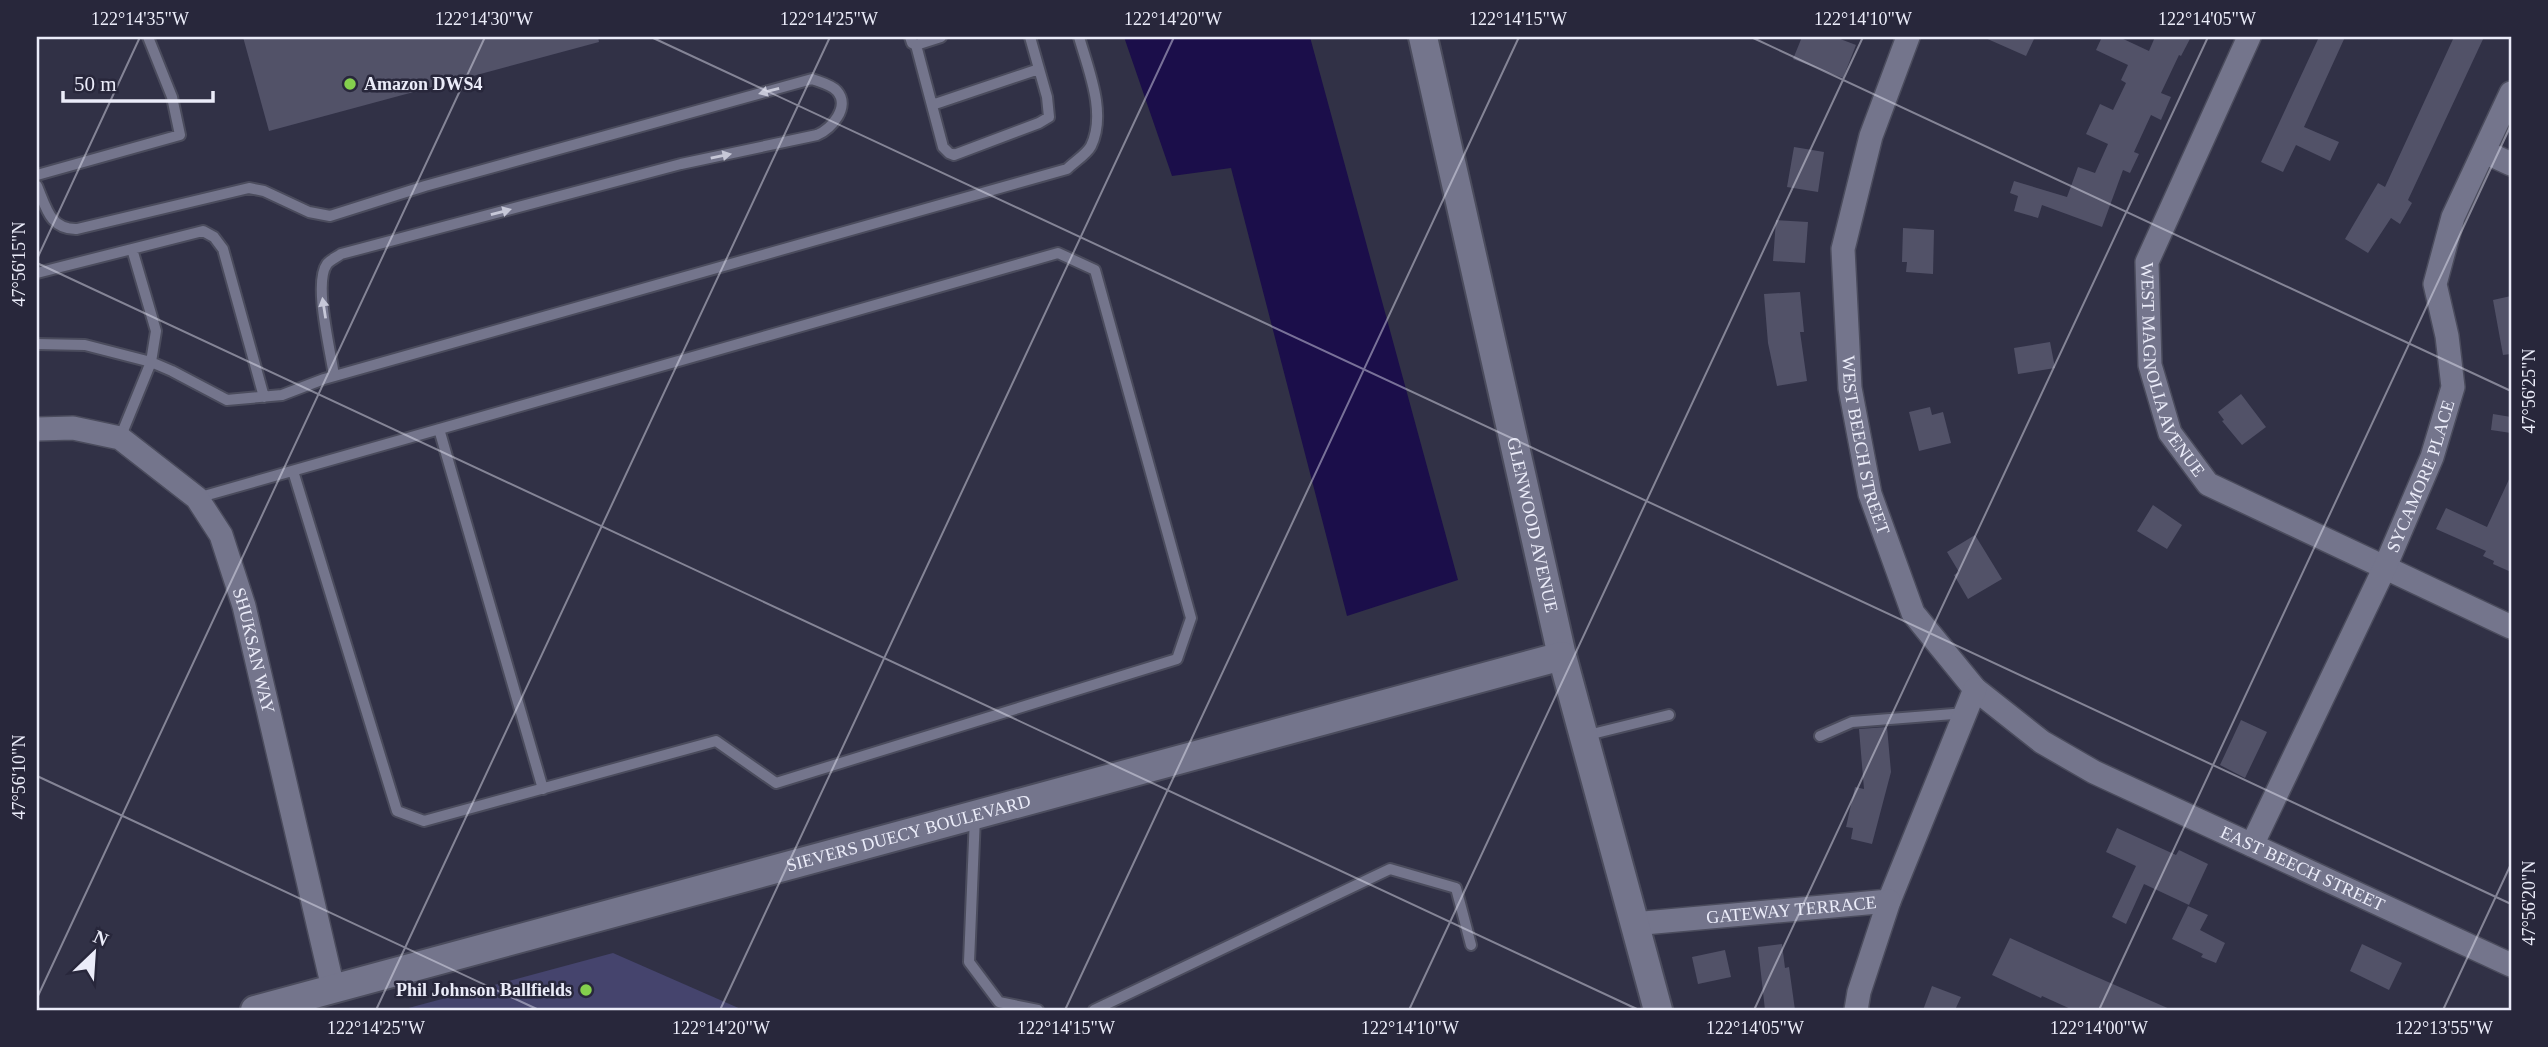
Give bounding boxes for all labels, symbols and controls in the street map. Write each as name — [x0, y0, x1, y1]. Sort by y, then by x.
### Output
text: 122°14'35"W — [91, 9, 189, 29]
text: 122°14'30"W — [435, 9, 533, 29]
text: 122°14'25"W — [780, 9, 878, 29]
text: 122°14'20"W — [1124, 9, 1222, 29]
text: 122°14'15"W — [1469, 9, 1567, 29]
text: 122°14'10"W — [1814, 9, 1912, 29]
text: 122°14'05"W — [2158, 9, 2256, 29]
scale bar — [63, 60, 214, 104]
text: 50 m — [74, 72, 117, 96]
place label: Amazon DWS4 — [364, 74, 483, 94]
marker: Amazon DWS4 — [342, 76, 358, 92]
one-way arrow — [758, 86, 780, 97]
one-way arrow — [710, 150, 732, 161]
one-way arrow — [490, 206, 512, 217]
text: 47°56'15"N — [9, 222, 29, 306]
street label: WEST MAGNOLIA AVENUE — [2137, 262, 2209, 480]
one-way arrow — [318, 297, 329, 319]
text: 47°56'25"N — [2519, 349, 2539, 433]
street label: WEST BEECH STREET — [1838, 355, 1894, 537]
street label: SYCAMORE PLACE — [2382, 398, 2459, 555]
street label: GLENWOOD AVENUE — [1503, 435, 1562, 614]
street label: SHUKSAN WAY — [229, 585, 279, 715]
text: 47°56'10"N — [9, 735, 29, 819]
street label: SIEVERS DUECY BOULEVARD — [784, 790, 1033, 876]
street label: EAST BEECH STREET — [2217, 822, 2388, 915]
text: 47°56'20"N — [2519, 861, 2539, 945]
street label: GATEWAY TERRACE — [1705, 892, 1877, 927]
north arrow — [60, 918, 130, 988]
text: N — [90, 926, 112, 951]
place label: Phil Johnson Ballfields — [396, 980, 572, 1000]
marker: Phil Johnson Ballfields — [578, 982, 594, 998]
text: 122°14'25"W — [327, 1018, 425, 1038]
text: 122°14'20"W — [672, 1018, 770, 1038]
text: 122°14'15"W — [1017, 1018, 1115, 1038]
text: 122°14'10"W — [1361, 1018, 1459, 1038]
text: 122°14'05"W — [1706, 1018, 1804, 1038]
text: 122°14'00"W — [2050, 1018, 2148, 1038]
text: 122°13'55"W — [2395, 1018, 2493, 1038]

